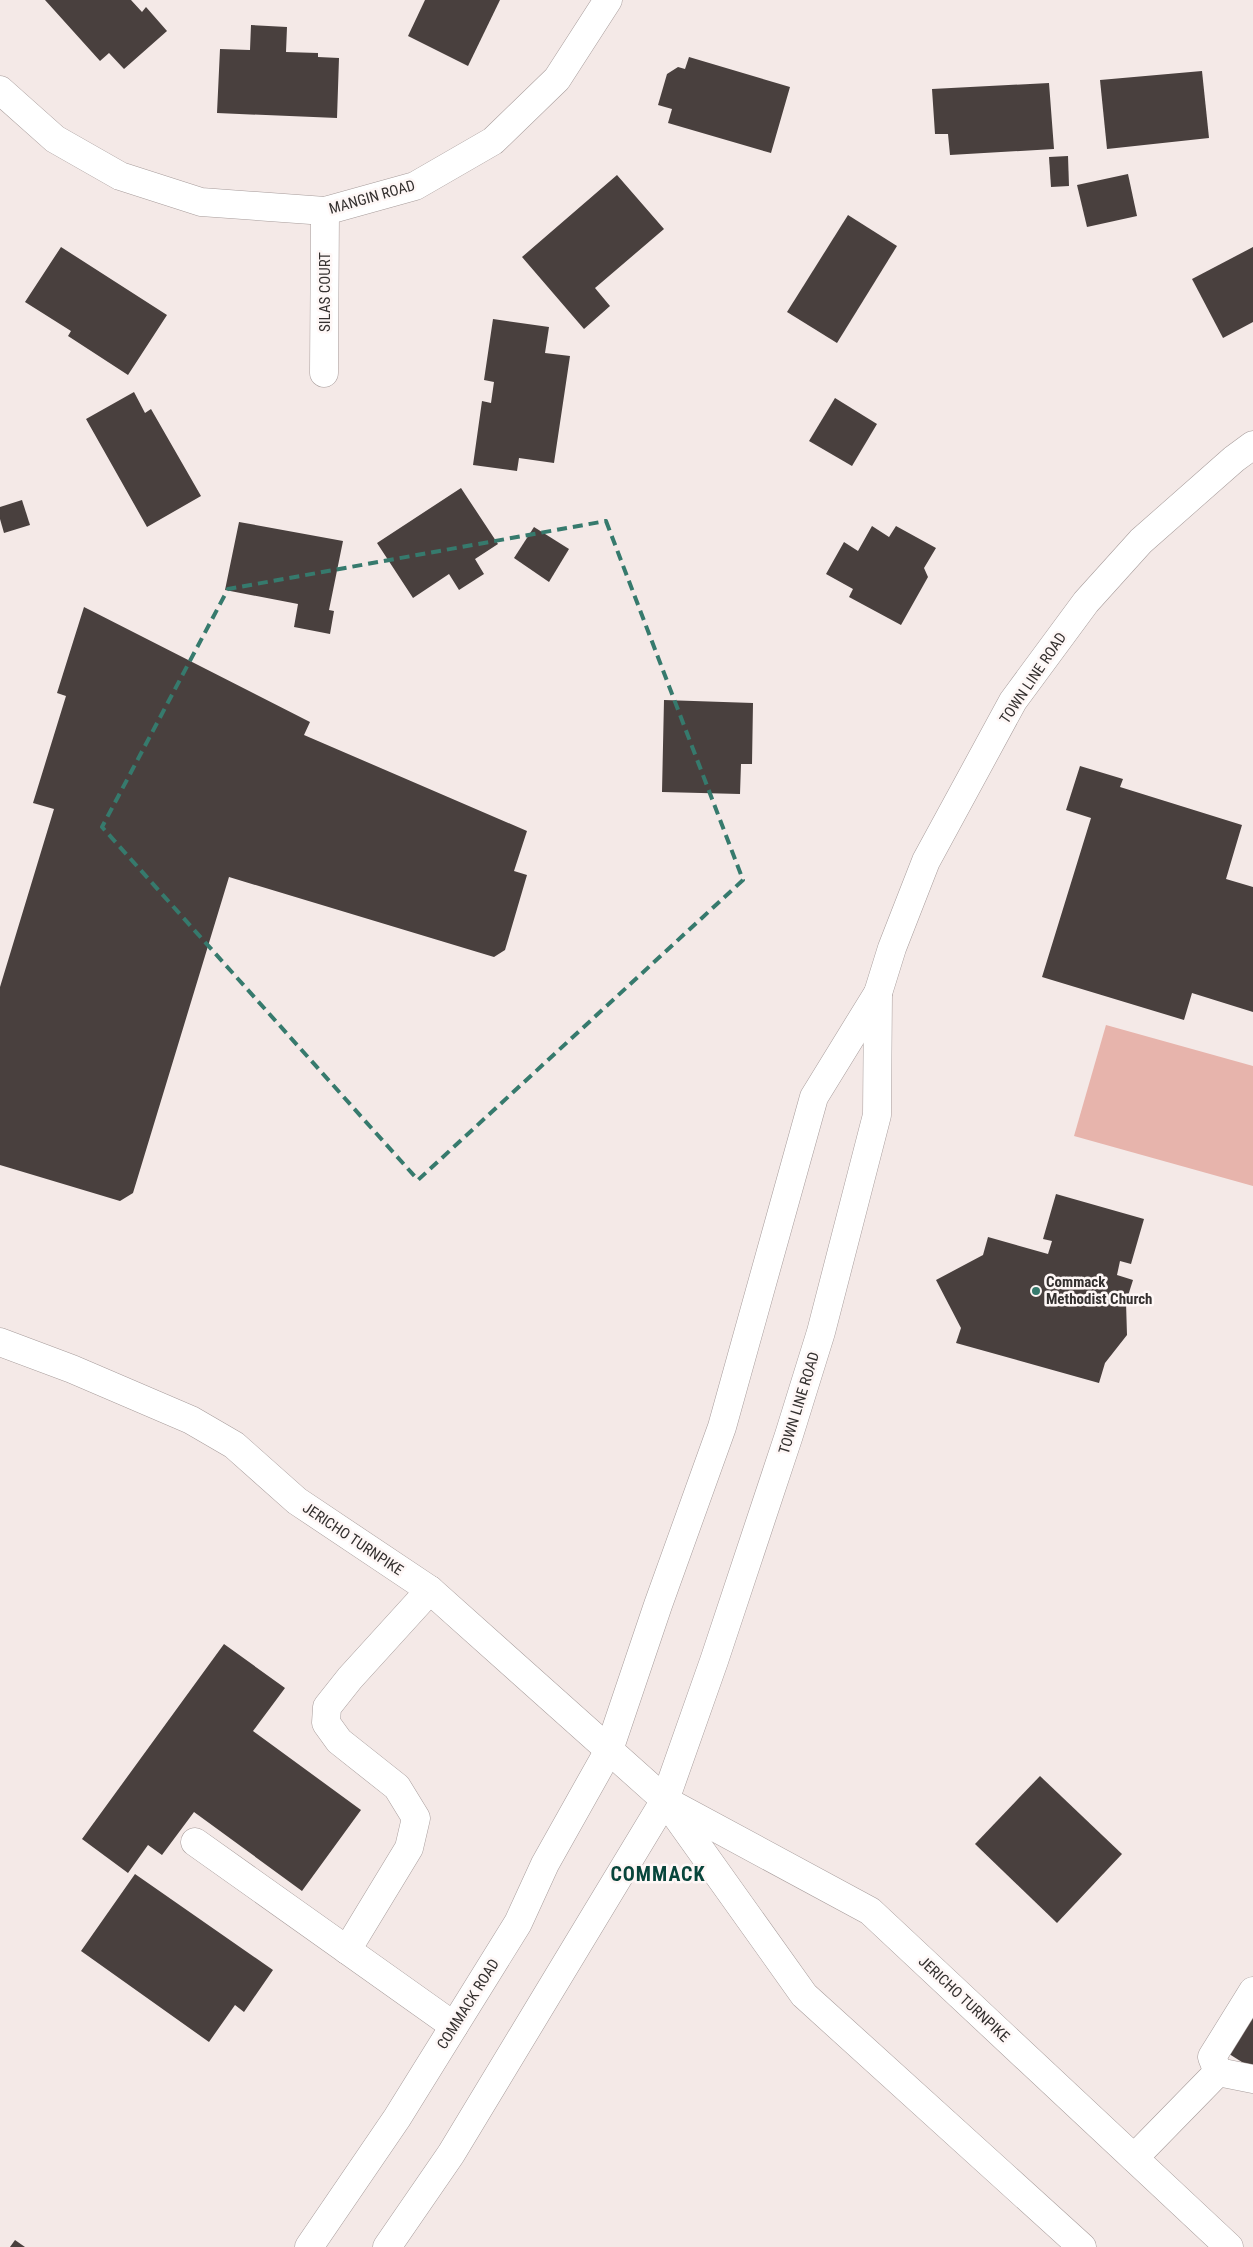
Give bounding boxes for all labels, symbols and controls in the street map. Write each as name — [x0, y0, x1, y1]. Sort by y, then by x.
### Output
street label: MANGIN ROAD — [327, 176, 417, 218]
street label: SILAS COURT — [316, 252, 334, 332]
street label: TOWN LINE ROAD — [996, 629, 1070, 727]
place label: Commack Methodist Church — [1046, 1273, 1153, 1308]
marker: Commack Methodist Church — [1030, 1285, 1042, 1297]
street label: TOWN LINE ROAD — [775, 1350, 823, 1456]
street label: JERICHO TURNPIKE — [299, 1499, 407, 1579]
district label: COMMACK — [610, 1862, 706, 1886]
street label: JERICHO TURNPIKE — [915, 1952, 1013, 2046]
street label: COMMACK ROAD — [433, 1956, 503, 2052]

